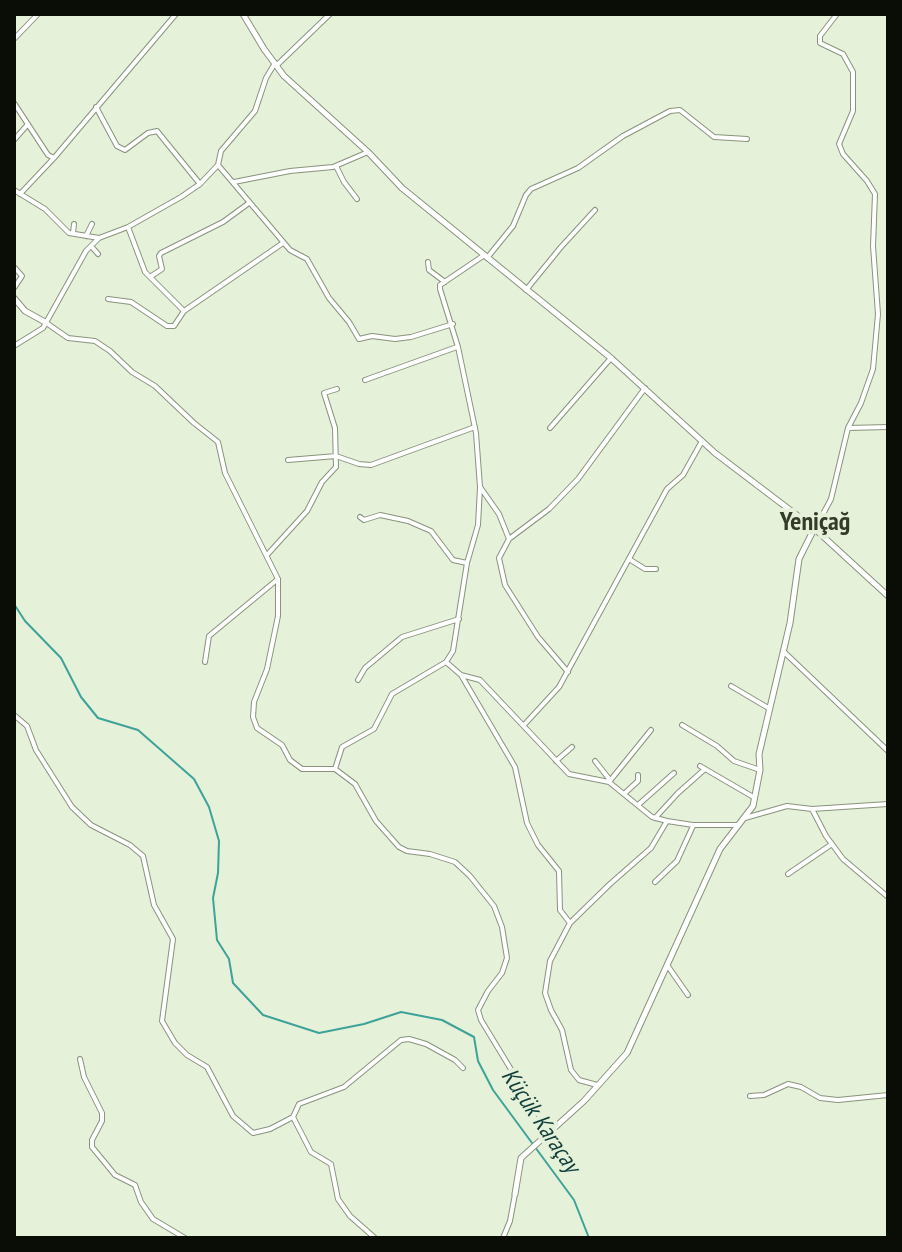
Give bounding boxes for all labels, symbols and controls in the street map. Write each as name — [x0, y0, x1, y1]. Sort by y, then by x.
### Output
district label: Yeniçağ — [780, 507, 850, 539]
water label: Küçük Karaçay — [495, 1063, 585, 1179]

